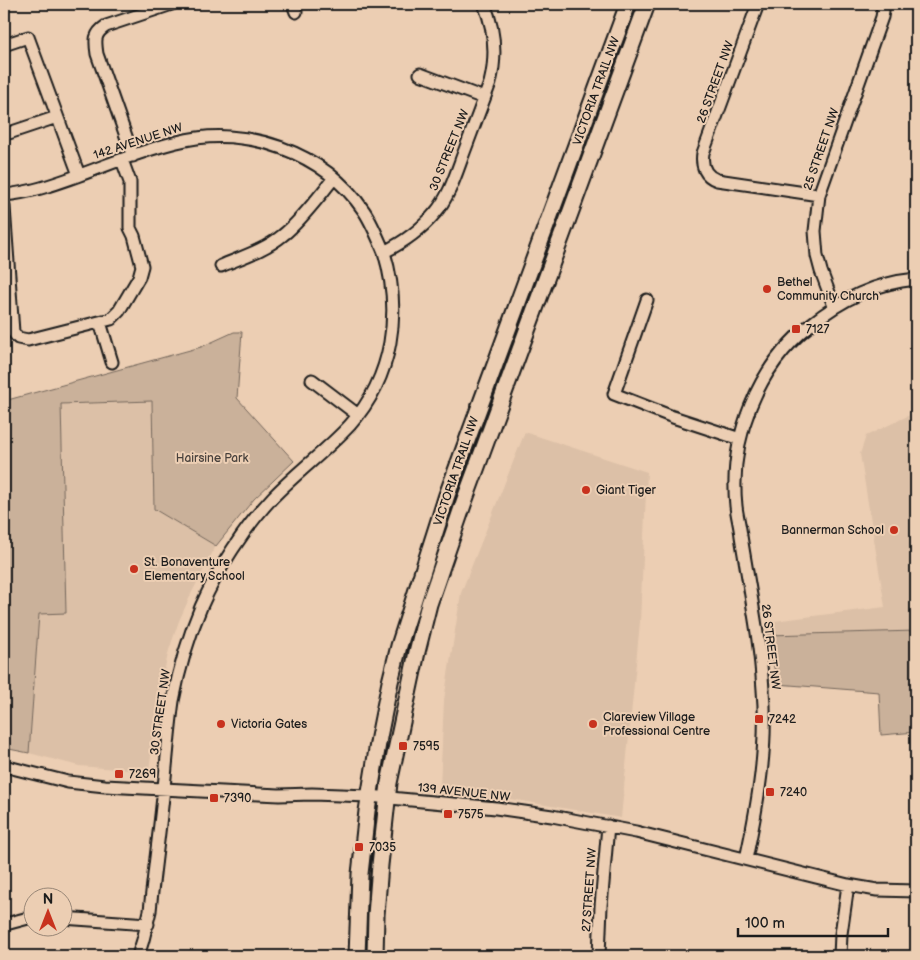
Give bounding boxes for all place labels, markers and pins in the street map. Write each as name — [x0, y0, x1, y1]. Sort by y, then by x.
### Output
place label: Bethel Community Church — [777, 275, 879, 304]
marker: Bethel Community Church — [761, 283, 773, 295]
place label: 7127 — [806, 322, 830, 337]
marker: 7127 — [790, 323, 802, 335]
place label: Giant Tiger — [596, 483, 657, 498]
marker: Giant Tiger — [580, 484, 592, 496]
place label: Bannerman School — [781, 523, 884, 538]
marker: Bannerman School — [888, 524, 900, 536]
place label: St. Bonaventure Elementary School — [144, 555, 245, 584]
marker: St. Bonaventure Elementary School — [128, 563, 140, 575]
place label: Clareview Village Professional Centre — [603, 710, 710, 739]
place label: 7242 — [769, 712, 796, 727]
marker: 7242 — [753, 713, 765, 725]
place label: Victoria Gates — [231, 717, 307, 732]
marker: Victoria Gates — [215, 718, 227, 730]
marker: Clareview Village Professional Centre — [587, 718, 599, 730]
place label: 7595 — [413, 739, 440, 754]
marker: 7595 — [397, 740, 409, 752]
place label: 7269 — [129, 767, 156, 782]
marker: 7269 — [113, 768, 125, 780]
place label: 7240 — [780, 785, 807, 800]
marker: 7240 — [764, 786, 776, 798]
place label: 7390 — [224, 791, 251, 806]
marker: 7390 — [208, 792, 220, 804]
place label: 7575 — [458, 807, 484, 822]
marker: 7575 — [442, 808, 454, 820]
place label: 7035 — [369, 840, 396, 855]
marker: 7035 — [353, 841, 365, 853]

